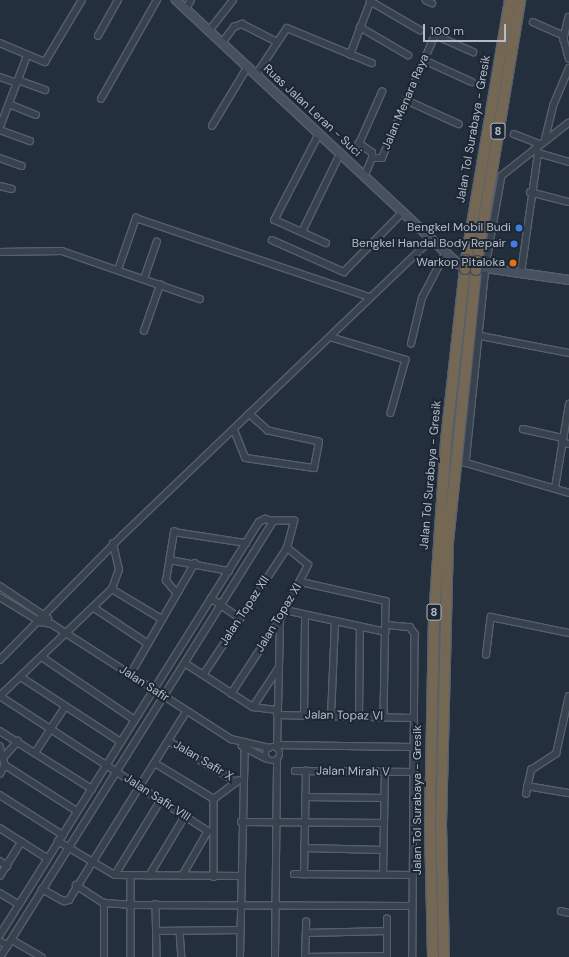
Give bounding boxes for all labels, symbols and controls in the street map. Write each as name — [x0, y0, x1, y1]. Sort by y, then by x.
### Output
scale bar — [425, 16, 508, 42]
text: 100 m — [430, 23, 464, 39]
street label: Jalan Menara Raya — [379, 52, 433, 152]
street label: Jalan Tol Surabaya - Gresik — [454, 54, 494, 204]
street label: Ruas Jalan Leran - Suci — [260, 62, 364, 160]
road number: 8 — [490, 122, 506, 140]
place label: Bengkel Mobil Budi — [407, 221, 511, 235]
marker: Bengkel Mobil Budi — [514, 223, 524, 233]
place label: Bengkel Handal Body Repair — [352, 237, 506, 251]
marker: Bengkel Handal Body Repair — [509, 239, 519, 249]
place label: Warkop Pitaloka — [416, 256, 505, 270]
marker: Warkop Pitaloka — [508, 258, 518, 268]
street label: Jalan Tol Surabaya - Gresik — [417, 400, 445, 550]
street label: Jalan Topaz XII — [217, 573, 273, 649]
street label: Jalan Topaz XI — [253, 581, 305, 655]
road number: 8 — [426, 603, 442, 621]
street label: Jalan Safir — [116, 663, 172, 705]
street label: Jalan Topaz VI — [305, 708, 383, 724]
street label: Jalan Tol Surabaya - Gresik — [411, 725, 425, 875]
street label: Jalan Safir X — [171, 738, 235, 784]
street label: Jalan Mirah V — [316, 764, 390, 780]
street label: Jalan Safir VIII — [121, 771, 193, 825]

